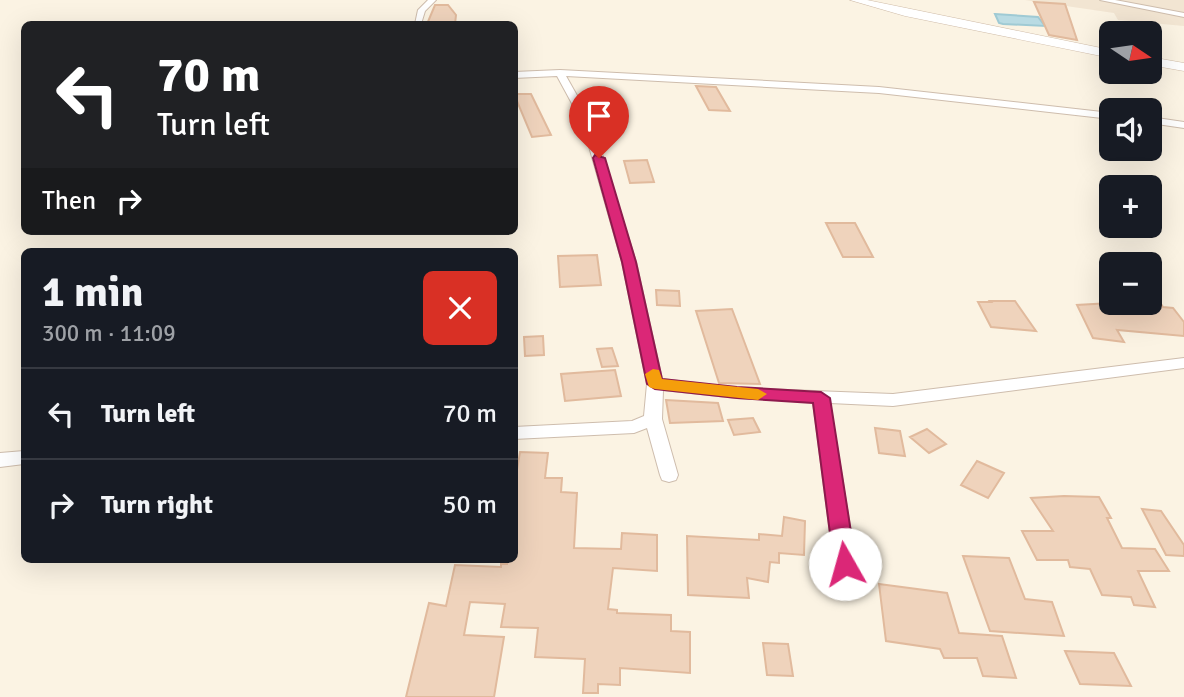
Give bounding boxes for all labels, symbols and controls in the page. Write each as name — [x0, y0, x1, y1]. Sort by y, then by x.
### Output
north arrow — [1099, 21, 1162, 84]
map controls — [1099, 21, 1162, 315]
text: 70 m — [157, 45, 260, 105]
icon: left — [42, 49, 133, 140]
pin — [569, 86, 629, 158]
icon: arrive — [580, 97, 618, 135]
button: sound — [1099, 98, 1162, 161]
text: Turn left — [157, 105, 270, 144]
button: + — [1099, 175, 1162, 238]
icon: right — [110, 182, 148, 220]
text: Then — [42, 185, 96, 217]
button: − — [1099, 252, 1162, 315]
text: 1 min — [42, 267, 143, 318]
button: close — [423, 271, 497, 345]
text: 300 m · 11:09 — [42, 319, 176, 348]
icon: left — [42, 395, 80, 433]
text: Turn left — [101, 398, 195, 430]
text: 70 m — [442, 398, 497, 430]
icon: right — [42, 486, 80, 524]
text: Turn right — [101, 489, 213, 521]
text: 50 m — [442, 489, 497, 521]
position arrow — [808, 527, 882, 601]

